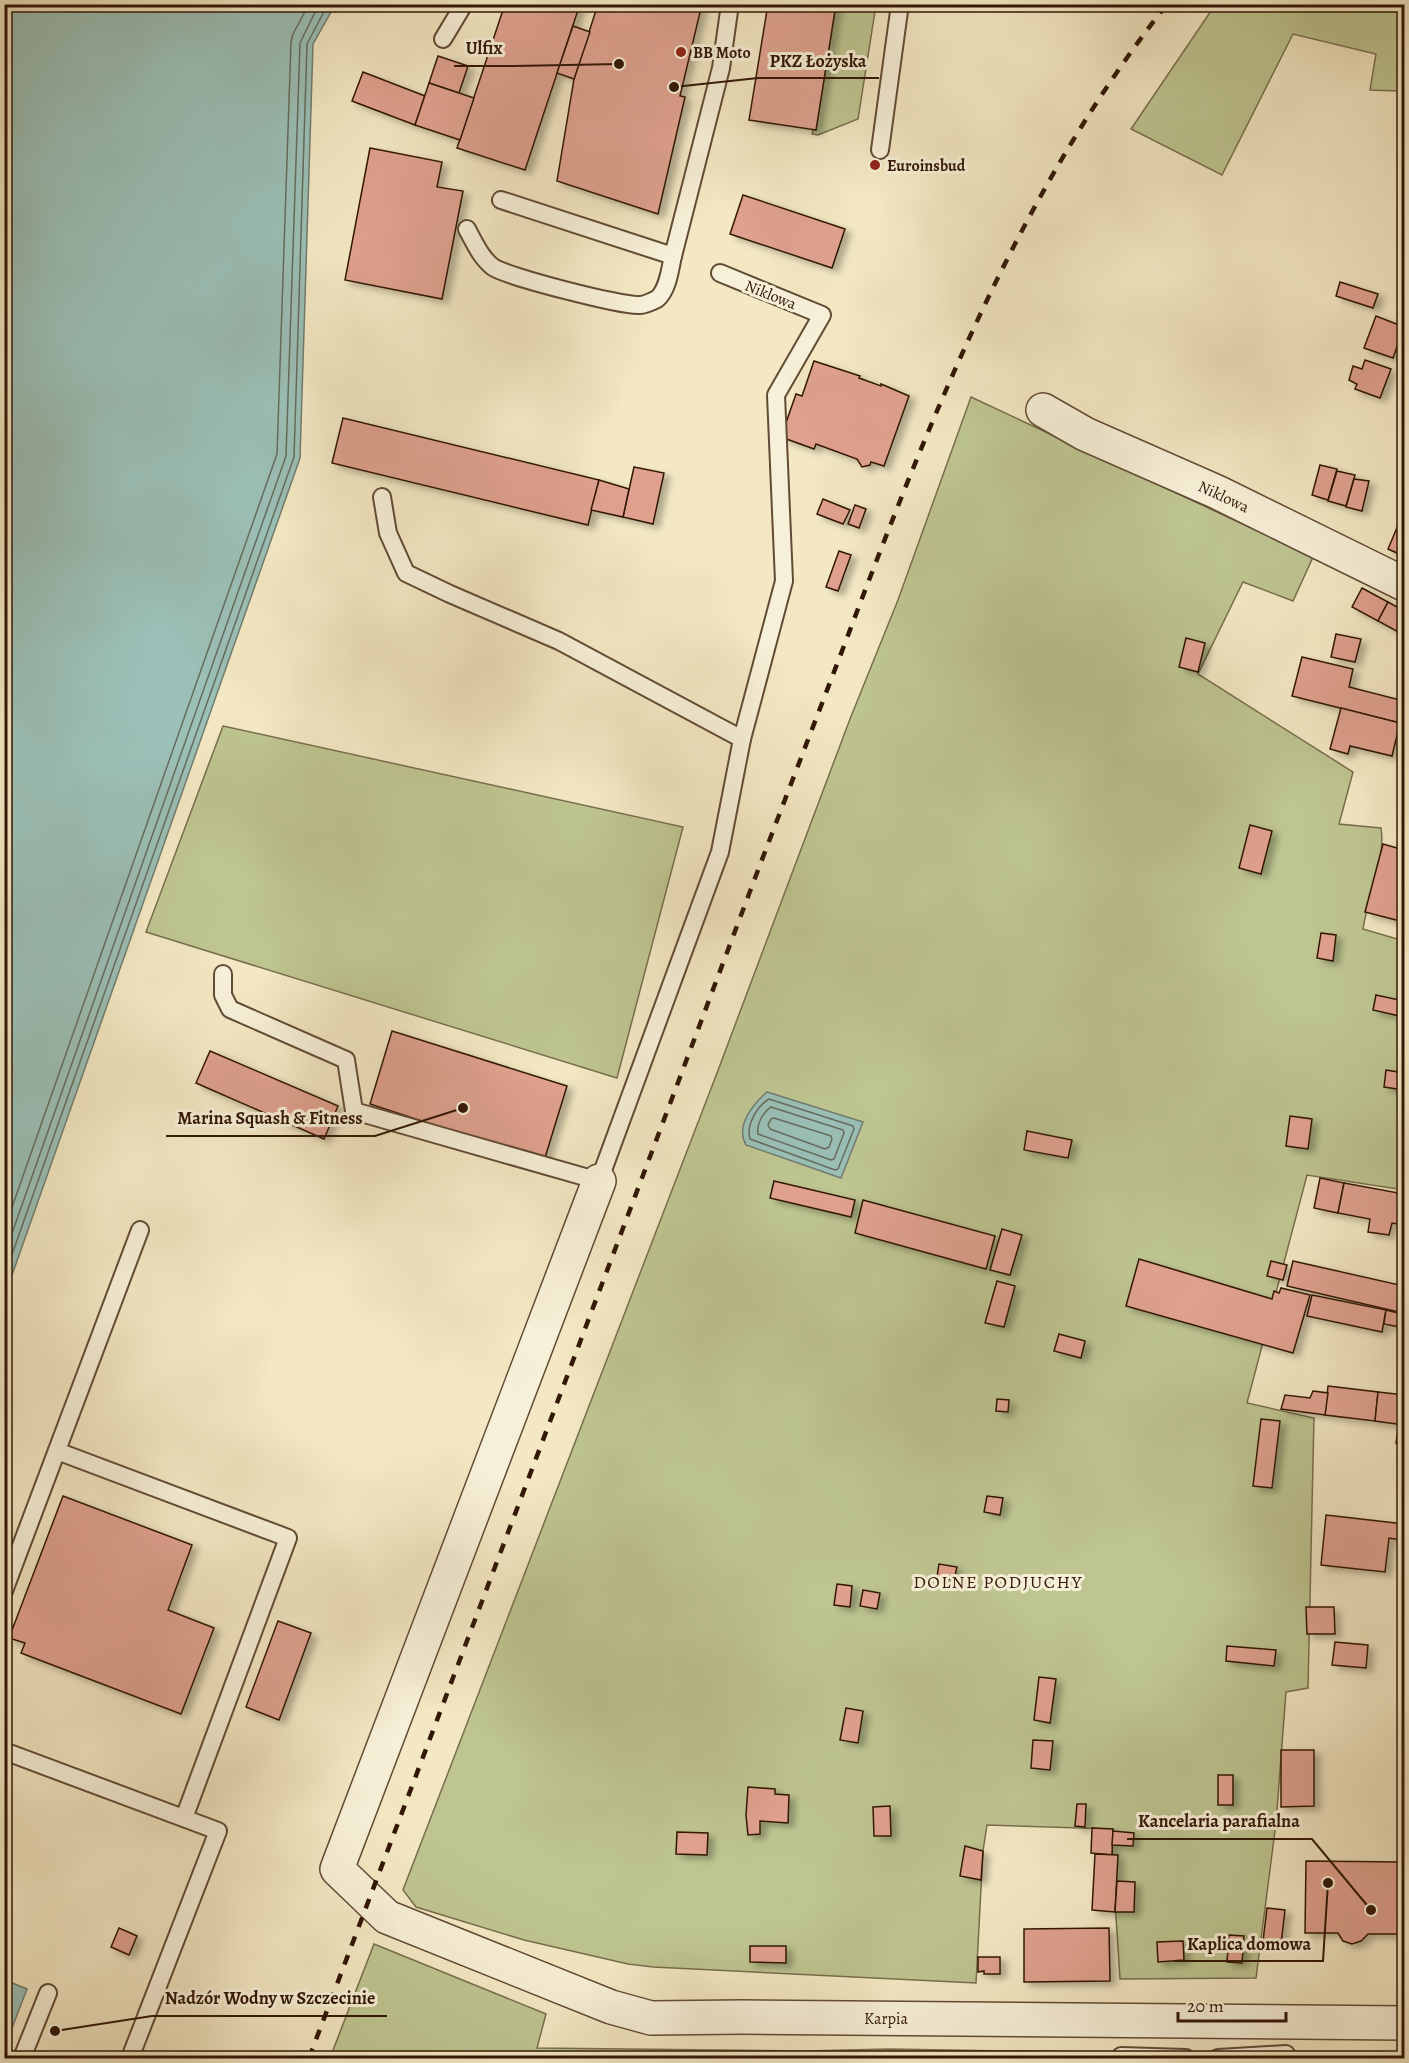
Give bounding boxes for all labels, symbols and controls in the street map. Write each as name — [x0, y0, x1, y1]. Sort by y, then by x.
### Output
callout: Ulfix — [454, 30, 514, 66]
text: Ulfix — [466, 36, 502, 60]
place label: BB Moto — [693, 42, 751, 64]
callout: PKZ Łożyska — [758, 42, 879, 78]
marker: BB Moto — [674, 45, 688, 59]
text: PKZ Łożyska — [770, 49, 867, 73]
place label: Euroinsbud — [887, 155, 966, 177]
marker: Euroinsbud — [868, 158, 882, 172]
street label: Niklowa — [742, 275, 800, 315]
street label: Niklowa — [1195, 476, 1253, 518]
callout: Marina Squash & Fitness — [166, 1100, 375, 1136]
text: Marina Squash & Fitness — [177, 1106, 363, 1130]
district label: DOLNE PODJUCHY — [913, 1570, 1083, 1594]
callout: Kancelaria parafialna — [1127, 1803, 1312, 1839]
text: Kancelaria parafialna — [1138, 1809, 1300, 1833]
callout: Kaplica domowa — [1174, 1925, 1323, 1961]
text: Kaplica domowa — [1187, 1932, 1311, 1956]
callout: Nadzór Wodny w Szczecinie — [152, 1980, 387, 2016]
scale bar — [1178, 1985, 1286, 2023]
text: Nadzór Wodny w Szczecinie — [165, 1986, 375, 2010]
text: 20 m — [1187, 1994, 1224, 2018]
street label: Karpia — [864, 2008, 908, 2030]

